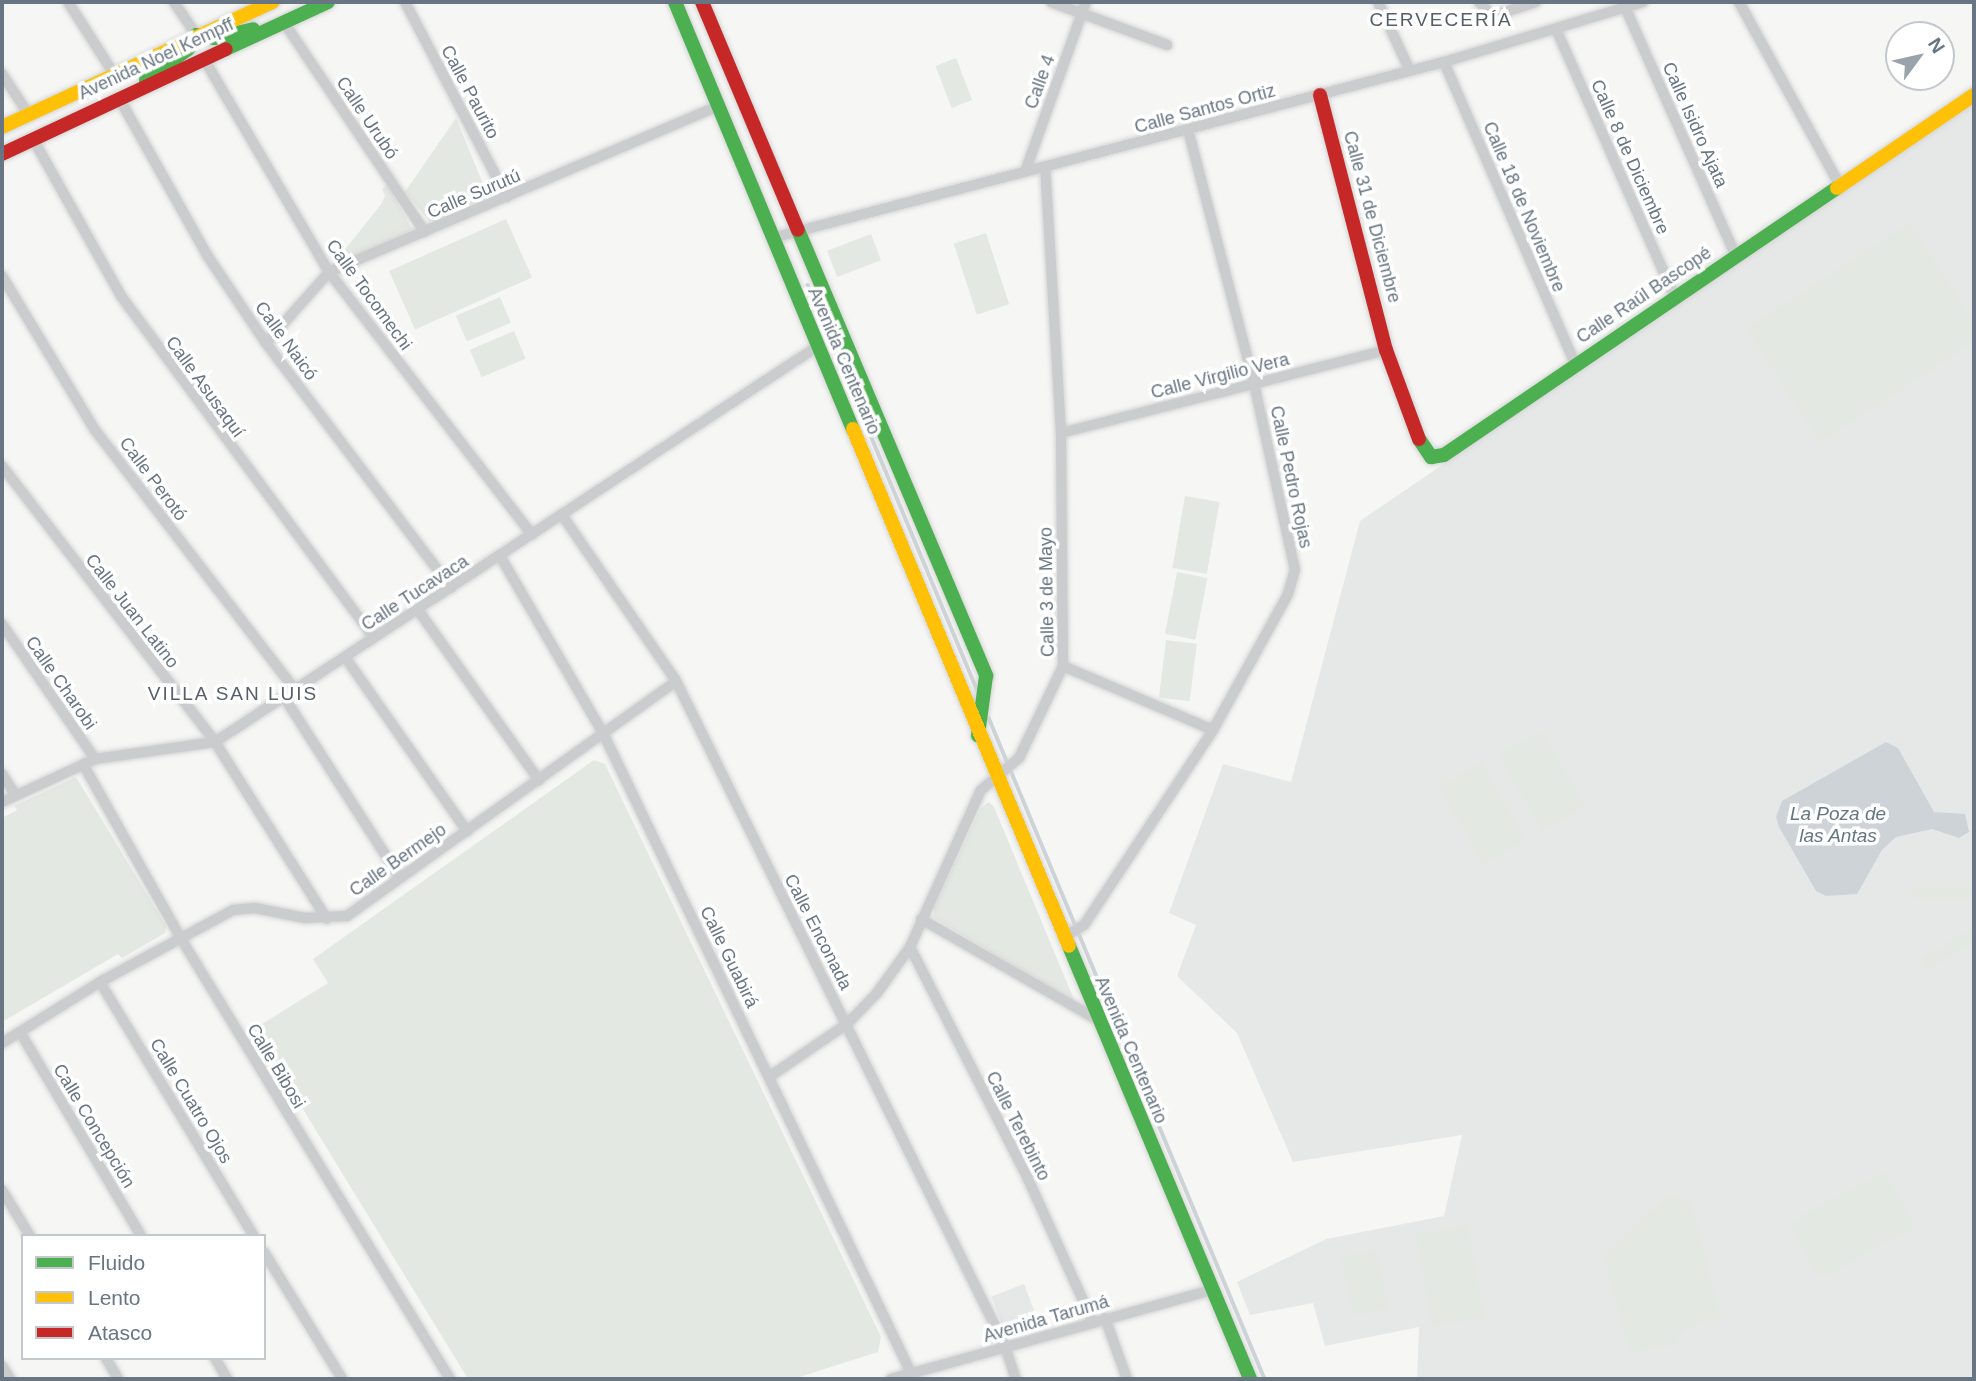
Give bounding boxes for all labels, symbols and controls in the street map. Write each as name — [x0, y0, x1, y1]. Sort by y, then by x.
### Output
district label: CERVECERÍA — [1371, 9, 1511, 31]
street label: Avenida Noel Kempff — [75, 14, 237, 104]
north arrow — [1885, 21, 1955, 91]
text: N — [1924, 34, 1949, 57]
street label: Calle Paurito — [436, 41, 504, 143]
street label: Calle 4 — [1020, 52, 1060, 112]
street label: Calle Isidro Ajata — [1657, 58, 1733, 192]
street label: Calle Urubó — [331, 73, 403, 163]
street label: Calle 8 de Diciembre — [1586, 76, 1674, 238]
street label: Calle Santos Ortiz — [1132, 80, 1278, 138]
street label: Calle 18 de Noviembre — [1478, 119, 1570, 295]
street label: Calle 31 de Diciembre — [1339, 129, 1405, 305]
street label: Calle Surutú — [424, 165, 524, 223]
street label: Calle Tocomechi — [321, 235, 417, 355]
street label: Calle Raúl Bascopé — [1572, 242, 1716, 348]
street label: Avenida Centenario — [803, 284, 885, 438]
street label: Calle Naicó — [250, 297, 322, 385]
street label: Calle Asusaquí — [161, 332, 249, 442]
street label: Calle Virgilio Vera — [1149, 348, 1291, 404]
street label: Calle Pedro Rojas — [1265, 404, 1317, 550]
street label: Calle Perotó — [115, 433, 191, 525]
street label: Calle 3 de Mayo — [1035, 527, 1059, 657]
street label: Calle Juan Latino — [81, 550, 183, 672]
street label: Calle Tucavaca — [357, 550, 473, 636]
street label: Calle Charobi — [21, 632, 101, 734]
district label: VILLA SAN LUIS — [149, 683, 317, 705]
water label: La Poza de las Antas — [1790, 803, 1886, 847]
street label: Calle Bermejo — [346, 819, 450, 901]
street label: Calle Enconada — [780, 870, 856, 994]
street label: Calle Guabirá — [695, 903, 763, 1011]
street label: Avenida Centenario — [1090, 973, 1172, 1127]
street label: Calle Bibosi — [242, 1020, 310, 1112]
street label: Calle Cuatro Ojos — [145, 1035, 237, 1167]
street label: Calle Concepción — [48, 1060, 140, 1192]
street label: Calle Terebinto — [981, 1068, 1055, 1184]
legend — [21, 1234, 266, 1360]
text: Fluido — [88, 1251, 145, 1274]
text: Lento — [88, 1286, 141, 1309]
street label: Avenida Tarumá — [981, 1291, 1111, 1347]
text: Atasco — [88, 1321, 152, 1344]

